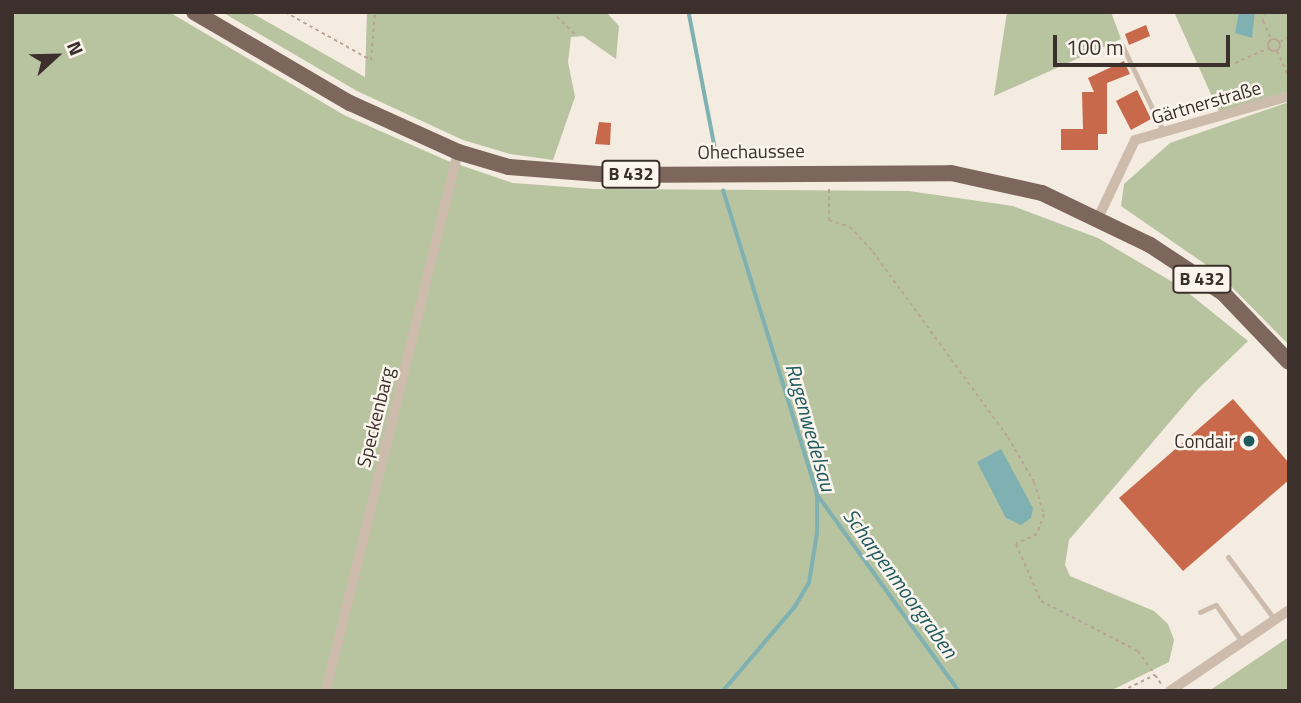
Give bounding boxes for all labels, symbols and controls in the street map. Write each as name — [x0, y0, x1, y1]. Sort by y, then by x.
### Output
north arrow — [21, 21, 91, 91]
scale bar — [1056, 21, 1233, 65]
text: 100 m — [1066, 31, 1123, 63]
text: N — [60, 36, 92, 59]
street label: Gärtnerstraße — [1149, 75, 1263, 129]
street label: Ohechaussee — [697, 139, 805, 163]
road number: B 432 — [601, 160, 661, 188]
road number: B 432 — [1172, 264, 1232, 293]
water label: Rugenwedelsau — [781, 360, 841, 494]
street label: Speckenbarg — [352, 364, 398, 470]
place label: Condair — [1174, 430, 1235, 452]
marker: Condair — [1241, 433, 1257, 449]
water label: Scharpenmoorgraben — [838, 504, 964, 662]

